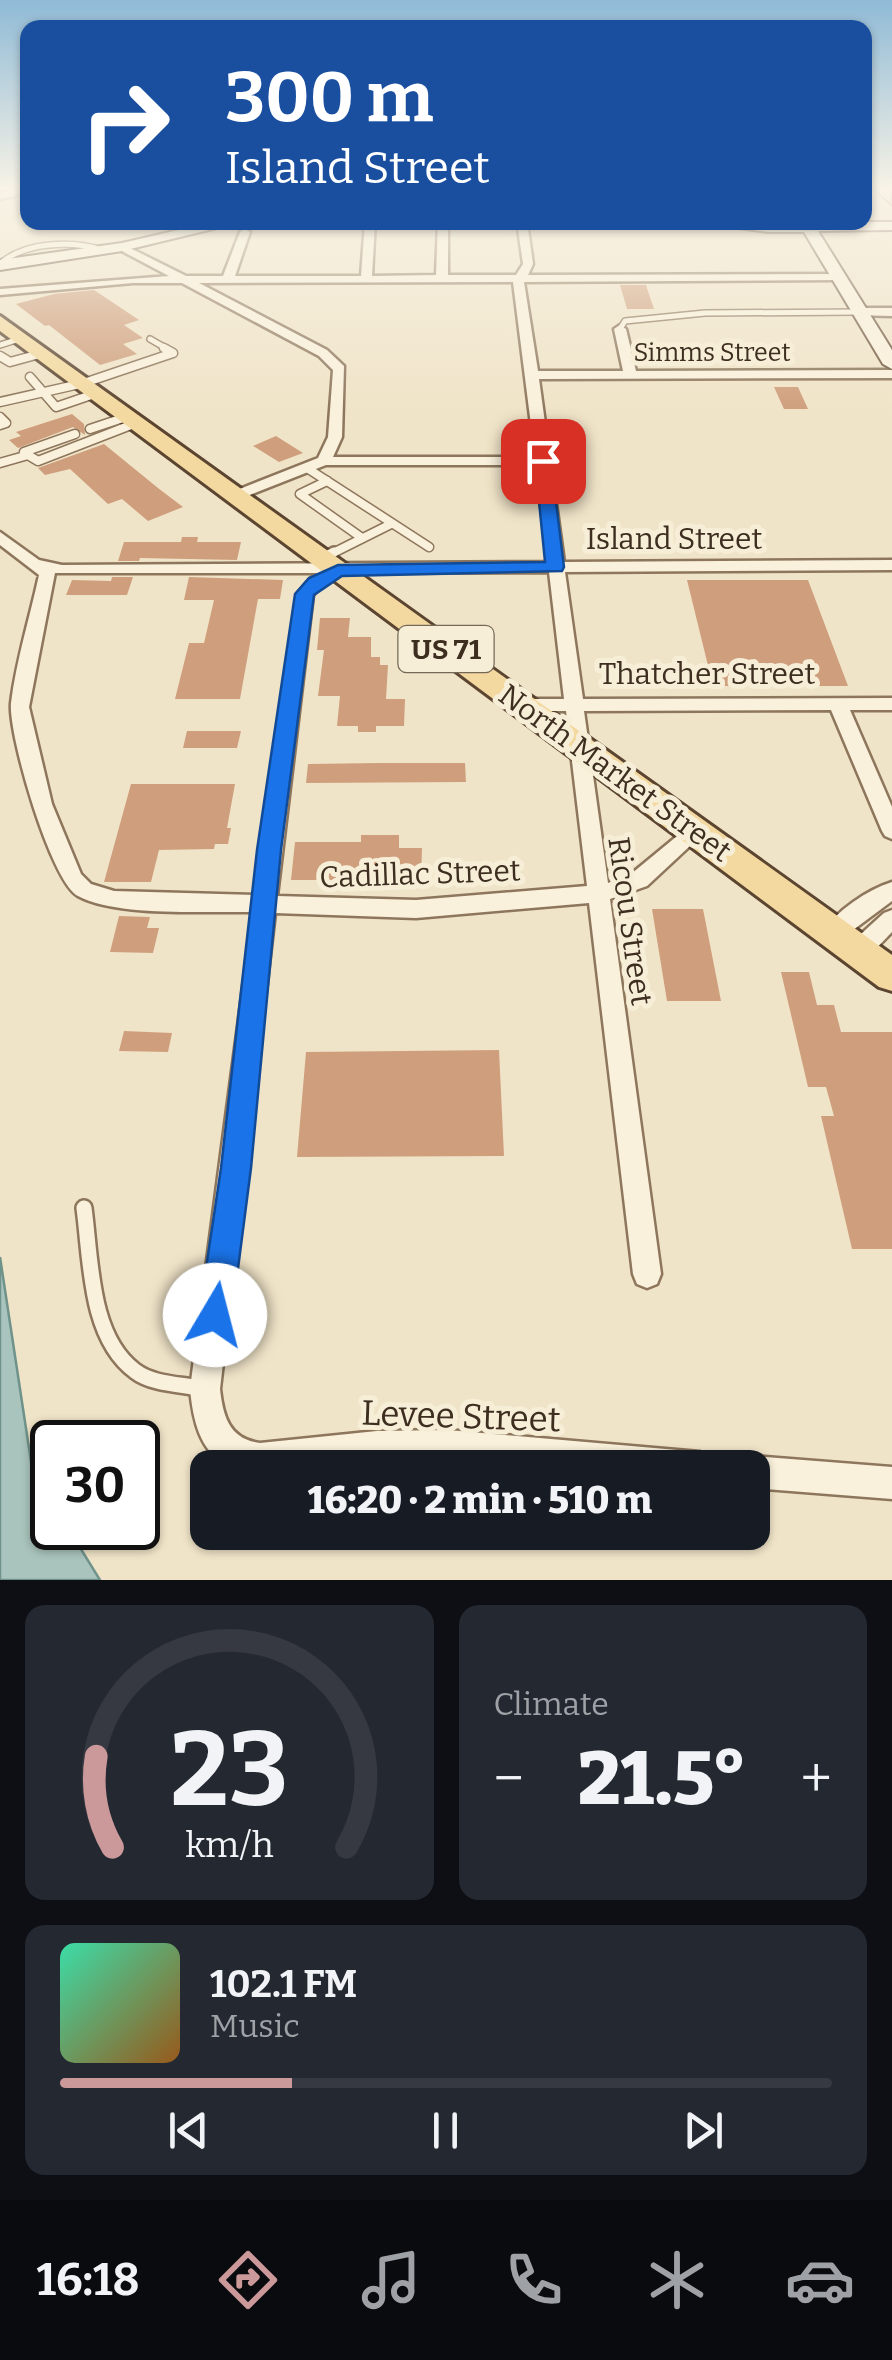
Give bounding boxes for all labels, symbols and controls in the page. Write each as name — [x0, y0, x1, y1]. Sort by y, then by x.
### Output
text: 300 m — [225, 56, 434, 140]
icon: right — [60, 60, 190, 190]
text: Island Street — [225, 141, 490, 195]
street label: Simms Street — [634, 338, 790, 368]
pin — [501, 419, 586, 504]
icon: arrive — [516, 434, 571, 489]
street label: Island Street — [586, 521, 762, 557]
road number: US 71 — [398, 626, 494, 672]
street label: Thatcher Street — [599, 656, 815, 692]
street label: North Market Street — [492, 677, 738, 869]
street label: Ricou Street — [600, 834, 660, 1008]
street label: Cadillac Street — [319, 852, 521, 896]
position arrow — [163, 1263, 267, 1367]
street label: Levee Street — [361, 1392, 562, 1440]
speed limit sign: 30 — [30, 1420, 160, 1550]
text: 16:20 · 2 min · 510 m — [308, 1477, 652, 1523]
text: Climate — [494, 1685, 609, 1723]
text: 23 — [170, 1708, 288, 1833]
text: 21.5° — [578, 1734, 747, 1824]
text: − — [494, 1746, 524, 1812]
text: + — [801, 1746, 832, 1812]
text: km/h — [185, 1824, 273, 1866]
text: 102.1 FM — [210, 1961, 357, 2007]
text: Music — [210, 2007, 300, 2045]
icon: previous — [161, 2103, 216, 2158]
icon: pause — [418, 2103, 473, 2158]
icon: next — [676, 2103, 731, 2158]
icon: directions — [213, 2245, 283, 2315]
icon: music — [356, 2245, 426, 2315]
icon: phone — [499, 2245, 569, 2315]
icon: climate — [642, 2245, 712, 2315]
icon: car — [785, 2245, 855, 2315]
text: 16:18 — [37, 2253, 140, 2307]

